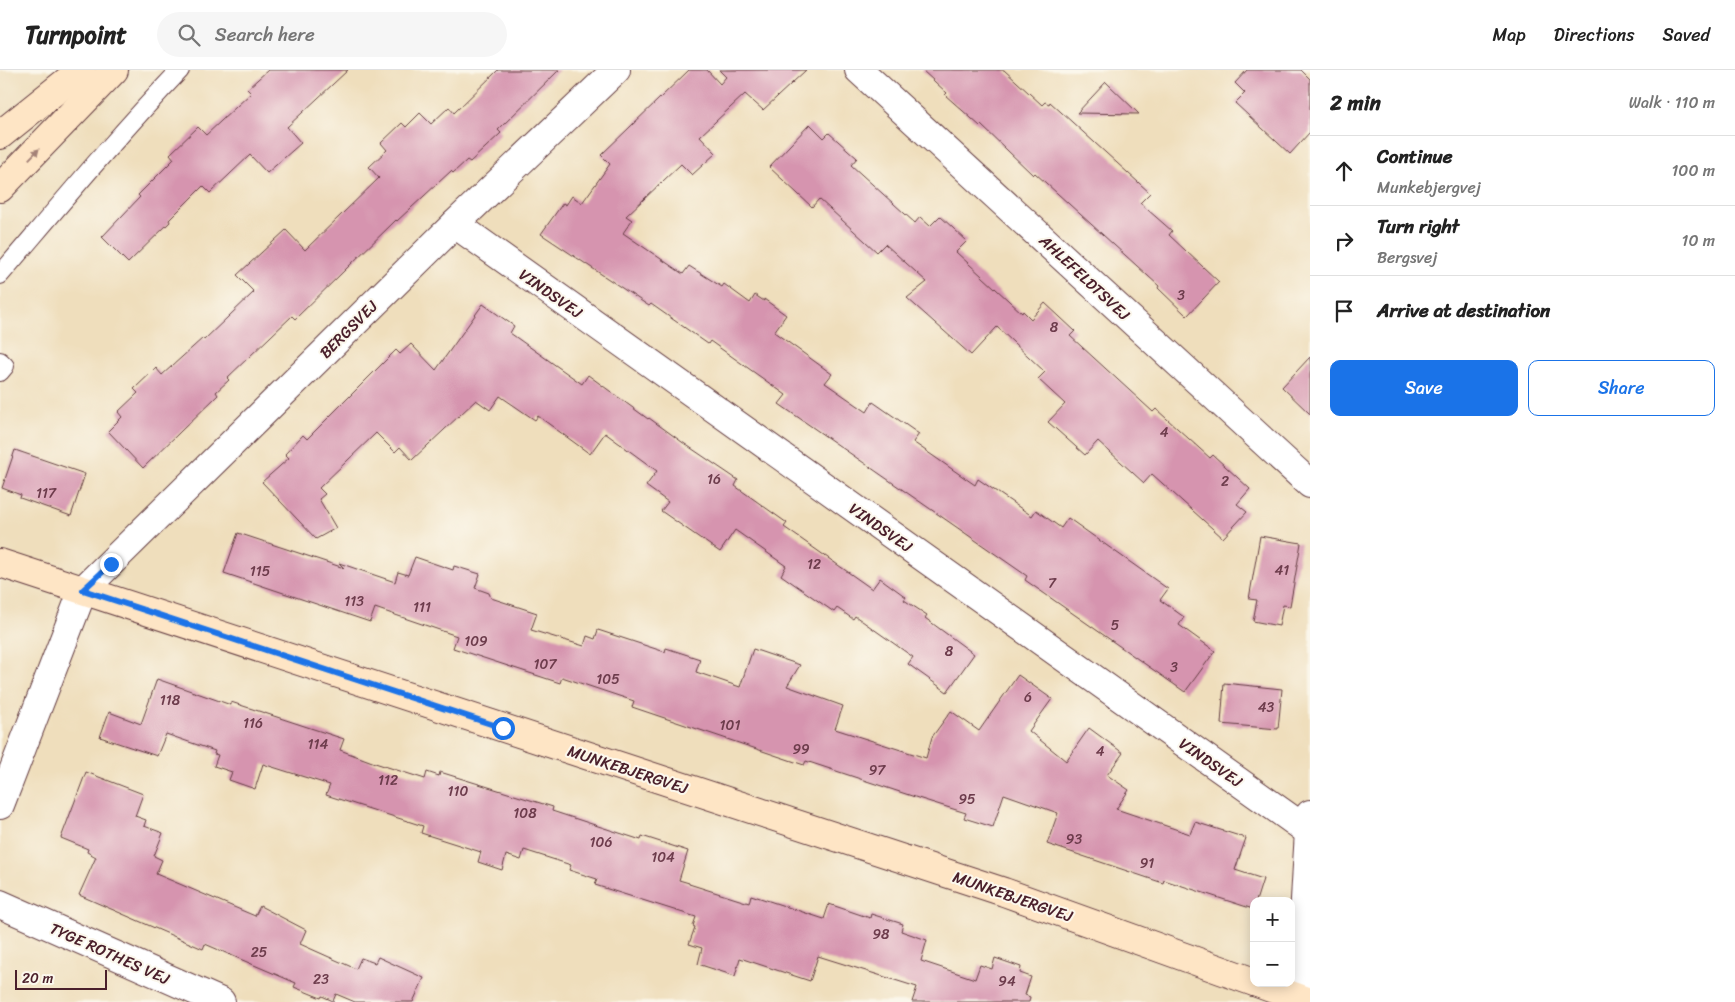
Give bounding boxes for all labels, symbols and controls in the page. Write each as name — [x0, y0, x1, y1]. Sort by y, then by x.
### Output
search box — [157, 12, 507, 57]
text: Turnpoint — [25, 14, 127, 56]
text: Search here — [215, 18, 315, 51]
text: Map — [1493, 19, 1526, 51]
text: Directions — [1554, 19, 1635, 51]
text: Saved — [1663, 19, 1710, 51]
icon: search — [175, 21, 203, 49]
text: 2 min — [1330, 84, 1381, 122]
text: Walk · 110 m — [1629, 88, 1715, 117]
text: Continue — [1377, 140, 1453, 173]
one-way arrow — [28, 148, 40, 160]
text: 100 m — [1671, 156, 1715, 185]
icon: ahead — [1330, 157, 1358, 185]
text: Munkebjergvej — [1377, 173, 1481, 202]
text: Turn right — [1377, 210, 1459, 243]
street label: AHLEFELDTSVEJ — [1031, 226, 1138, 328]
text: 10 m — [1682, 226, 1715, 255]
icon: right — [1330, 227, 1358, 255]
text: Bergsvej — [1377, 243, 1437, 272]
street label: VINDSVEJ — [513, 261, 589, 326]
house number: 3 — [1177, 283, 1185, 308]
street label: BERGSVEJ — [312, 293, 385, 366]
text: Arrive at destination — [1377, 294, 1550, 327]
icon: arrive — [1330, 297, 1358, 325]
house number: 8 — [1050, 315, 1059, 340]
button: Save — [1330, 360, 1518, 416]
button: Share — [1528, 360, 1715, 416]
house number: 4 — [1160, 420, 1169, 445]
house number: 16 — [707, 467, 721, 492]
house number: 2 — [1221, 469, 1229, 494]
house number: 117 — [36, 481, 57, 506]
street label: VINDSVEJ — [843, 495, 919, 560]
house number: 12 — [807, 552, 821, 577]
route end — [100, 553, 123, 576]
house number: 41 — [1275, 558, 1289, 583]
house number: 115 — [250, 559, 271, 584]
house number: 7 — [1048, 571, 1057, 596]
house number: 113 — [344, 589, 364, 614]
house number: 111 — [413, 595, 431, 620]
house number: 5 — [1111, 613, 1120, 638]
house number: 109 — [464, 629, 488, 654]
house number: 8 — [945, 639, 954, 664]
house number: 107 — [534, 652, 557, 677]
house number: 3 — [1170, 655, 1178, 680]
house number: 105 — [596, 667, 620, 692]
house number: 6 — [1024, 685, 1032, 710]
house number: 118 — [160, 688, 181, 713]
house number: 43 — [1258, 695, 1275, 720]
house number: 116 — [243, 711, 263, 736]
house number: 101 — [720, 713, 740, 738]
route start — [492, 717, 515, 740]
street label: VINDSVEJ — [1173, 730, 1249, 795]
house number: 114 — [308, 732, 329, 757]
street label: MUNKEBJERGVEJ — [564, 736, 692, 803]
house number: 99 — [792, 737, 810, 762]
house number: 4 — [1096, 739, 1105, 764]
house number: 97 — [869, 758, 886, 783]
house number: 112 — [378, 768, 398, 793]
house number: 110 — [448, 779, 469, 804]
house number: 95 — [958, 787, 976, 812]
house number: 108 — [513, 801, 537, 826]
house number: 93 — [1066, 827, 1082, 852]
house number: 106 — [590, 830, 612, 855]
house number: 104 — [651, 845, 675, 870]
house number: 91 — [1140, 851, 1154, 876]
street label: MUNKEBJERGVEJ — [949, 862, 1077, 931]
map controls — [1250, 897, 1295, 987]
button: + — [1250, 897, 1295, 942]
street label: TYGE ROTHES VEJ — [45, 914, 175, 993]
house number: 98 — [872, 922, 890, 947]
house number: 25 — [251, 940, 268, 965]
button: − — [1250, 942, 1295, 987]
text: 20 m — [22, 966, 53, 991]
scale bar — [15, 967, 108, 990]
house number: 23 — [313, 967, 329, 992]
house number: 94 — [998, 969, 1016, 994]

